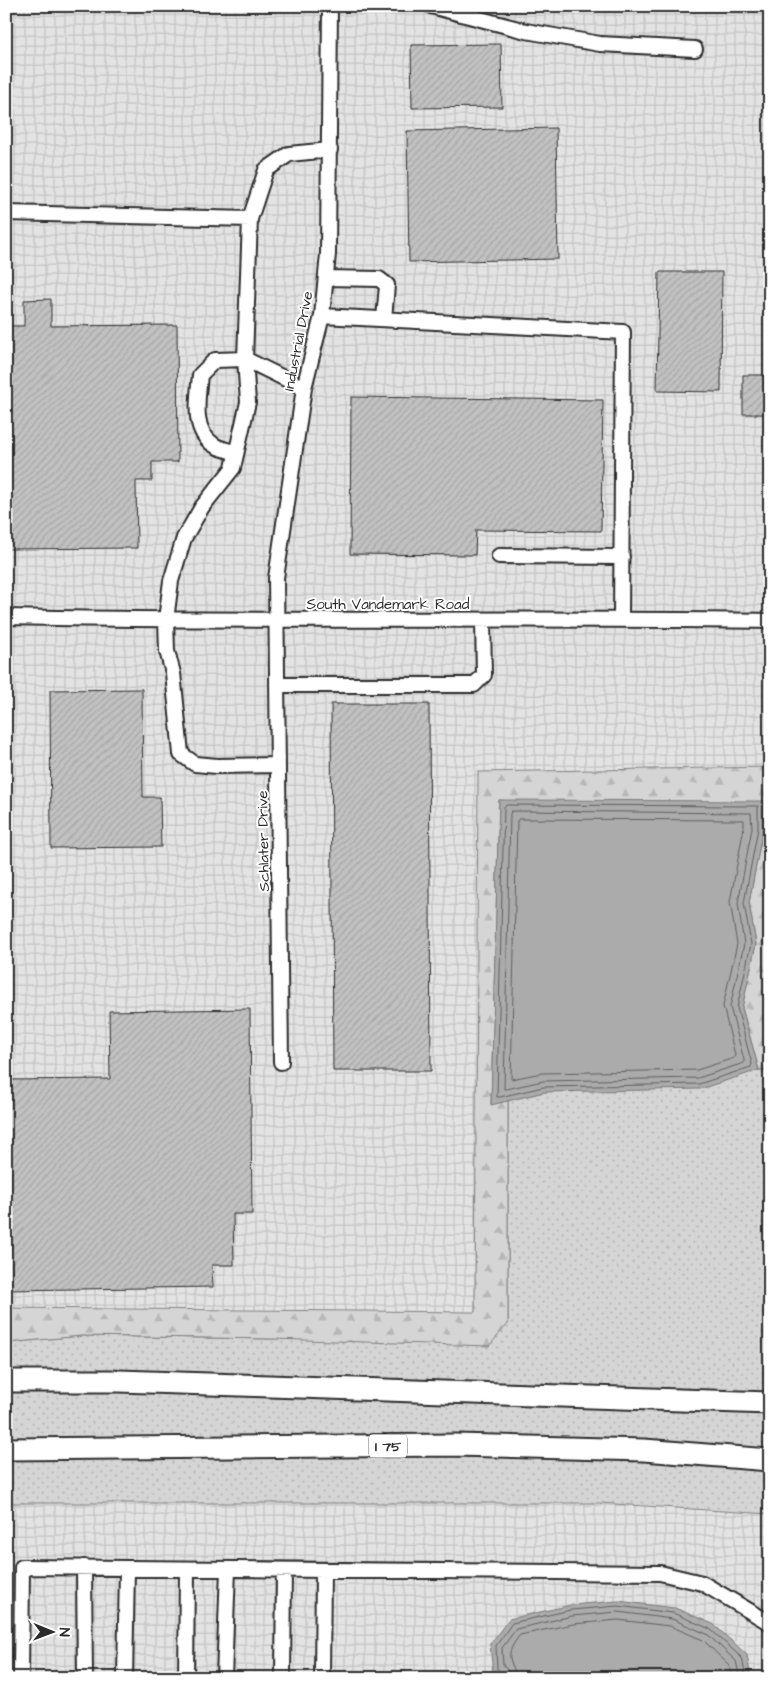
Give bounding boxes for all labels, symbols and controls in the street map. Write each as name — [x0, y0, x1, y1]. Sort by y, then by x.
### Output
street label: Industrial Drive — [279, 289, 318, 393]
street label: South Vandemark Road — [307, 594, 470, 615]
street label: Schlater Drive — [252, 790, 275, 892]
road number: I 75 — [369, 1434, 407, 1458]
north arrow — [28, 1606, 78, 1656]
text: N — [54, 1628, 74, 1637]

